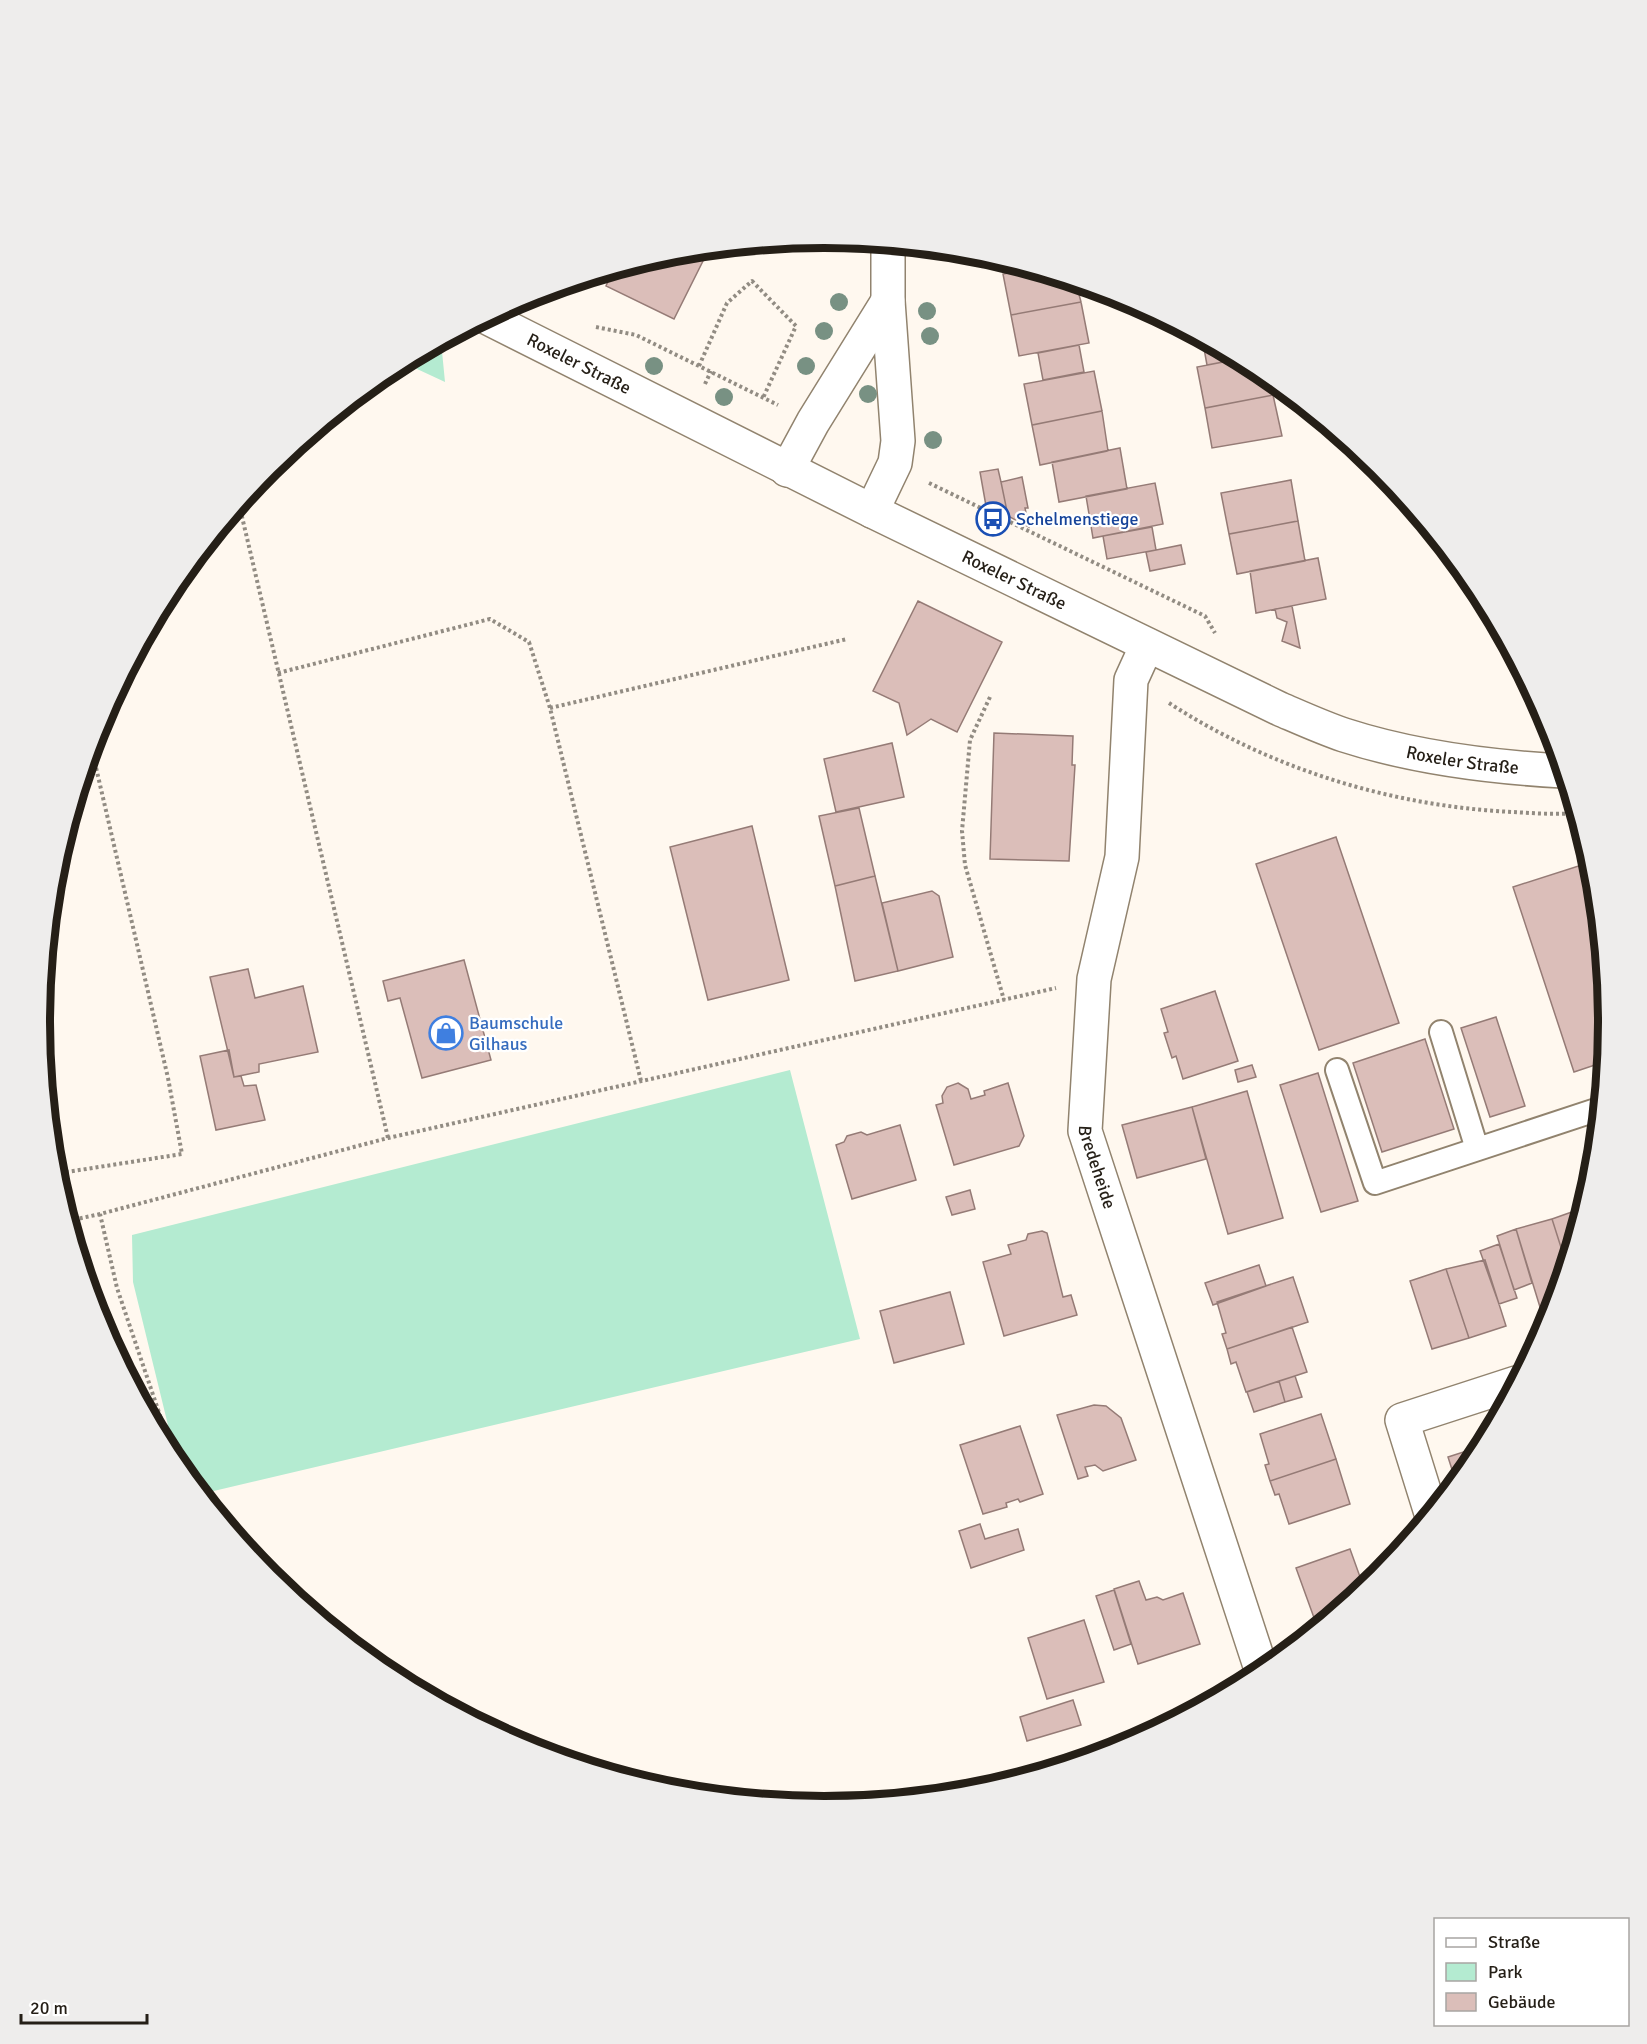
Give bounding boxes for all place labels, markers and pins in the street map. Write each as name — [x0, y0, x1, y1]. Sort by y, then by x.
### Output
bus stop icon: Schelmenstiege — [975, 501, 1011, 537]
place label: Schelmenstiege — [1016, 508, 1138, 530]
place label: Baumschule Gilhaus — [469, 1012, 563, 1055]
shop icon: Baumschule Gilhaus — [428, 1015, 464, 1051]

